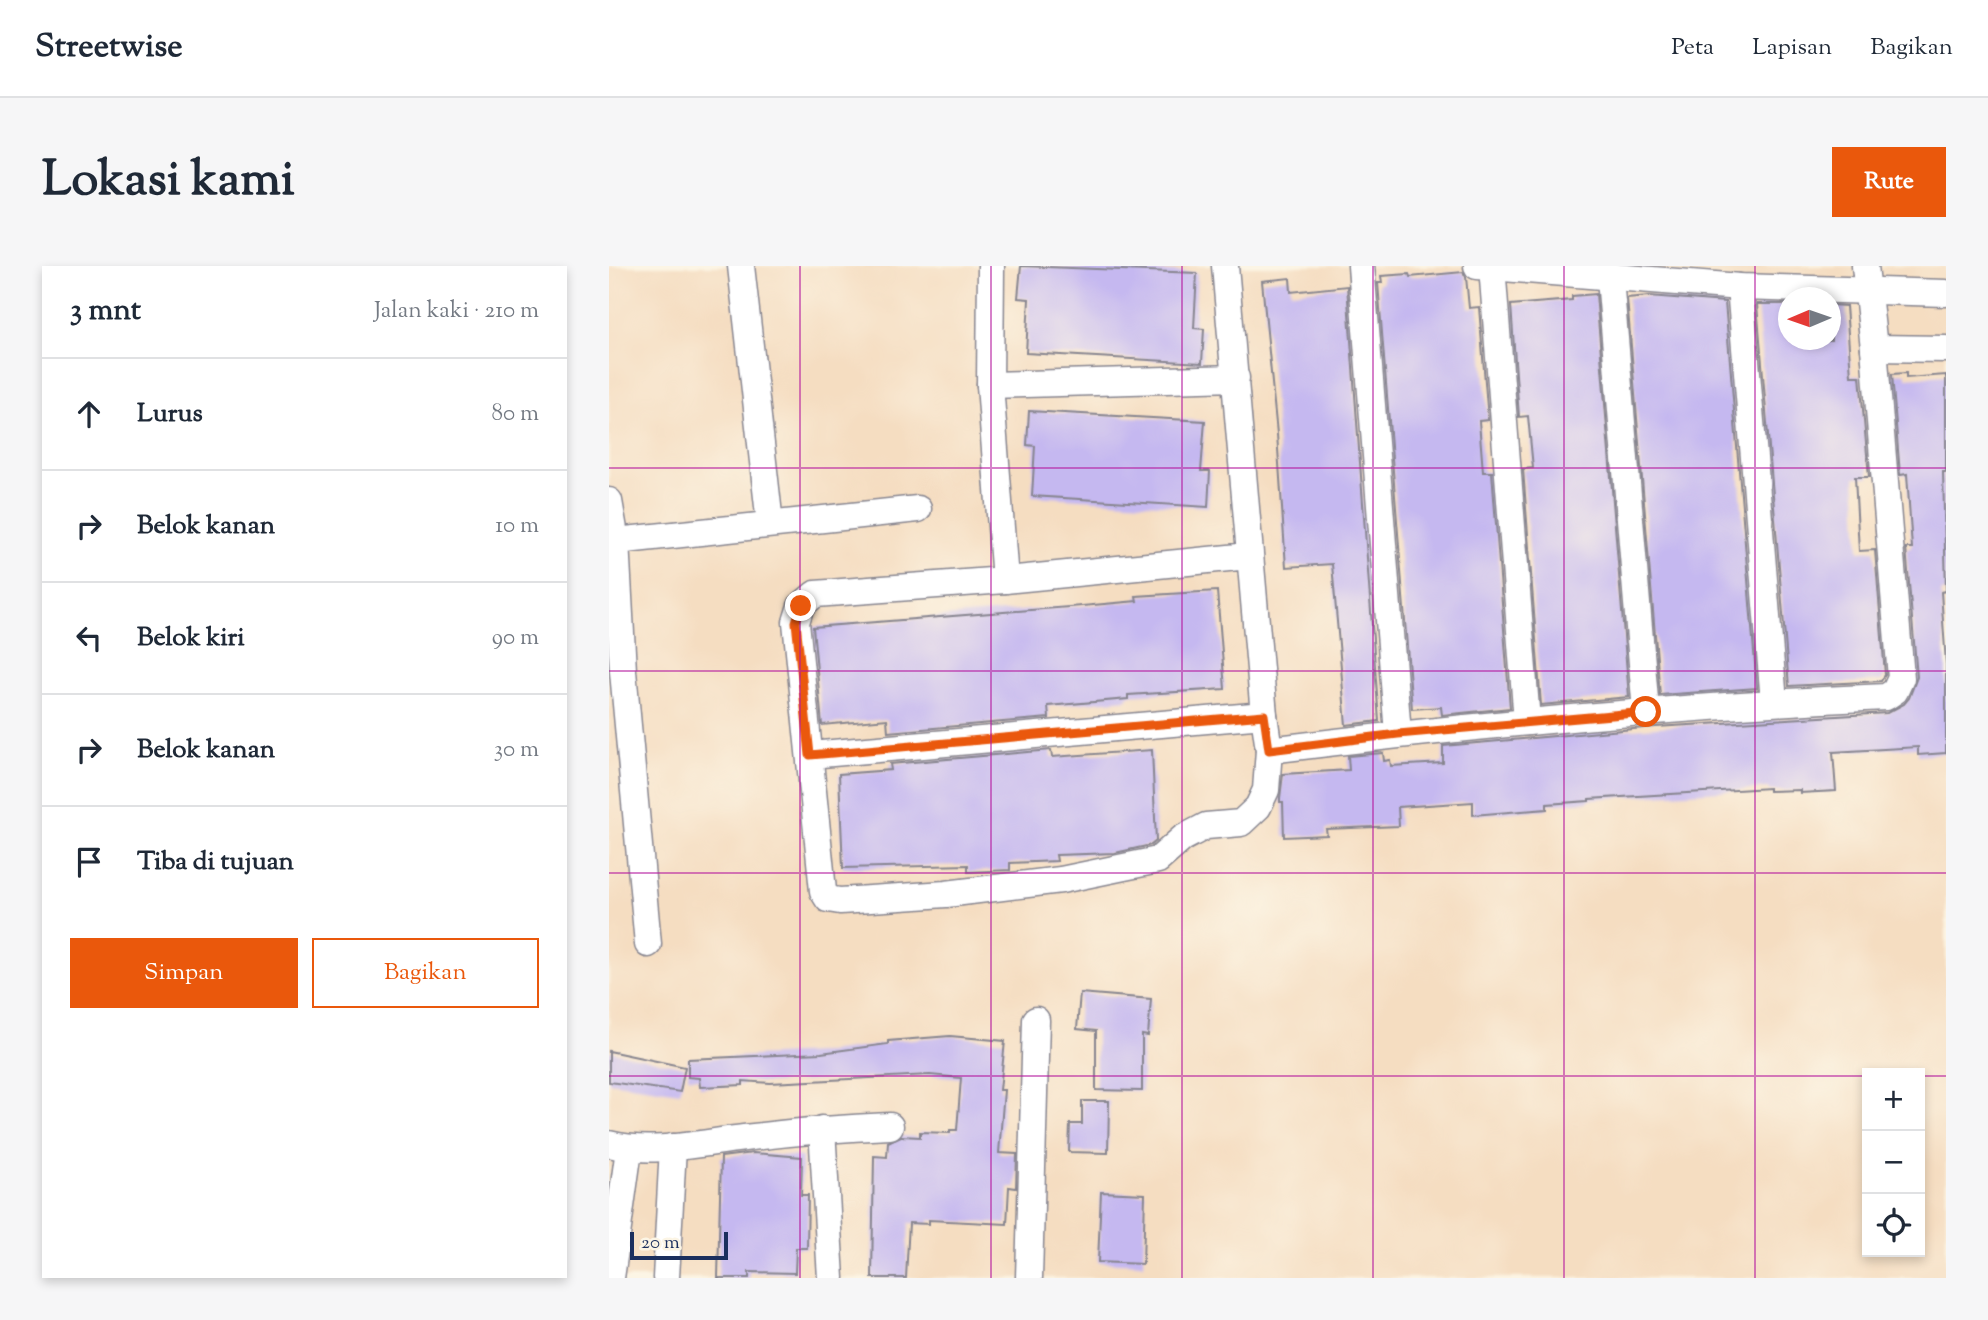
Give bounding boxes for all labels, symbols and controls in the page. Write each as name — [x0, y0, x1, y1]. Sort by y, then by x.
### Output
text: Streetwise — [35, 24, 183, 72]
text: Peta — [1671, 31, 1714, 65]
text: Lapisan — [1752, 31, 1832, 65]
text: Bagikan — [1870, 31, 1953, 65]
text: Lokasi kami — [42, 147, 295, 217]
button: Rute — [1832, 147, 1946, 217]
north arrow — [1778, 287, 1841, 350]
text: 3 mnt — [70, 290, 141, 333]
text: Jalan kaki · 210 m — [374, 295, 539, 328]
icon: ahead — [70, 395, 108, 433]
text: Lurus — [137, 396, 203, 433]
text: 80 m — [491, 398, 539, 431]
icon: right — [70, 507, 108, 545]
text: Belok kanan — [137, 508, 275, 545]
text: 10 m — [495, 510, 539, 543]
route end — [785, 590, 816, 621]
icon: left — [70, 619, 108, 657]
text: Belok kiri — [137, 620, 245, 657]
text: 90 m — [492, 622, 539, 655]
route start — [1630, 696, 1661, 727]
icon: right — [70, 731, 108, 769]
text: Belok kanan — [137, 732, 275, 769]
text: 30 m — [494, 734, 539, 767]
icon: arrive — [70, 843, 108, 881]
text: Tiba di tujuan — [137, 844, 294, 881]
button: Simpan — [70, 938, 298, 1008]
button: Bagikan — [312, 938, 539, 1008]
map controls — [1862, 1068, 1925, 1257]
button: + — [1862, 1068, 1925, 1131]
button: − — [1862, 1131, 1925, 1194]
button: locate — [1862, 1194, 1925, 1257]
scale bar — [630, 1229, 728, 1261]
text: 20 m — [641, 1230, 680, 1257]

